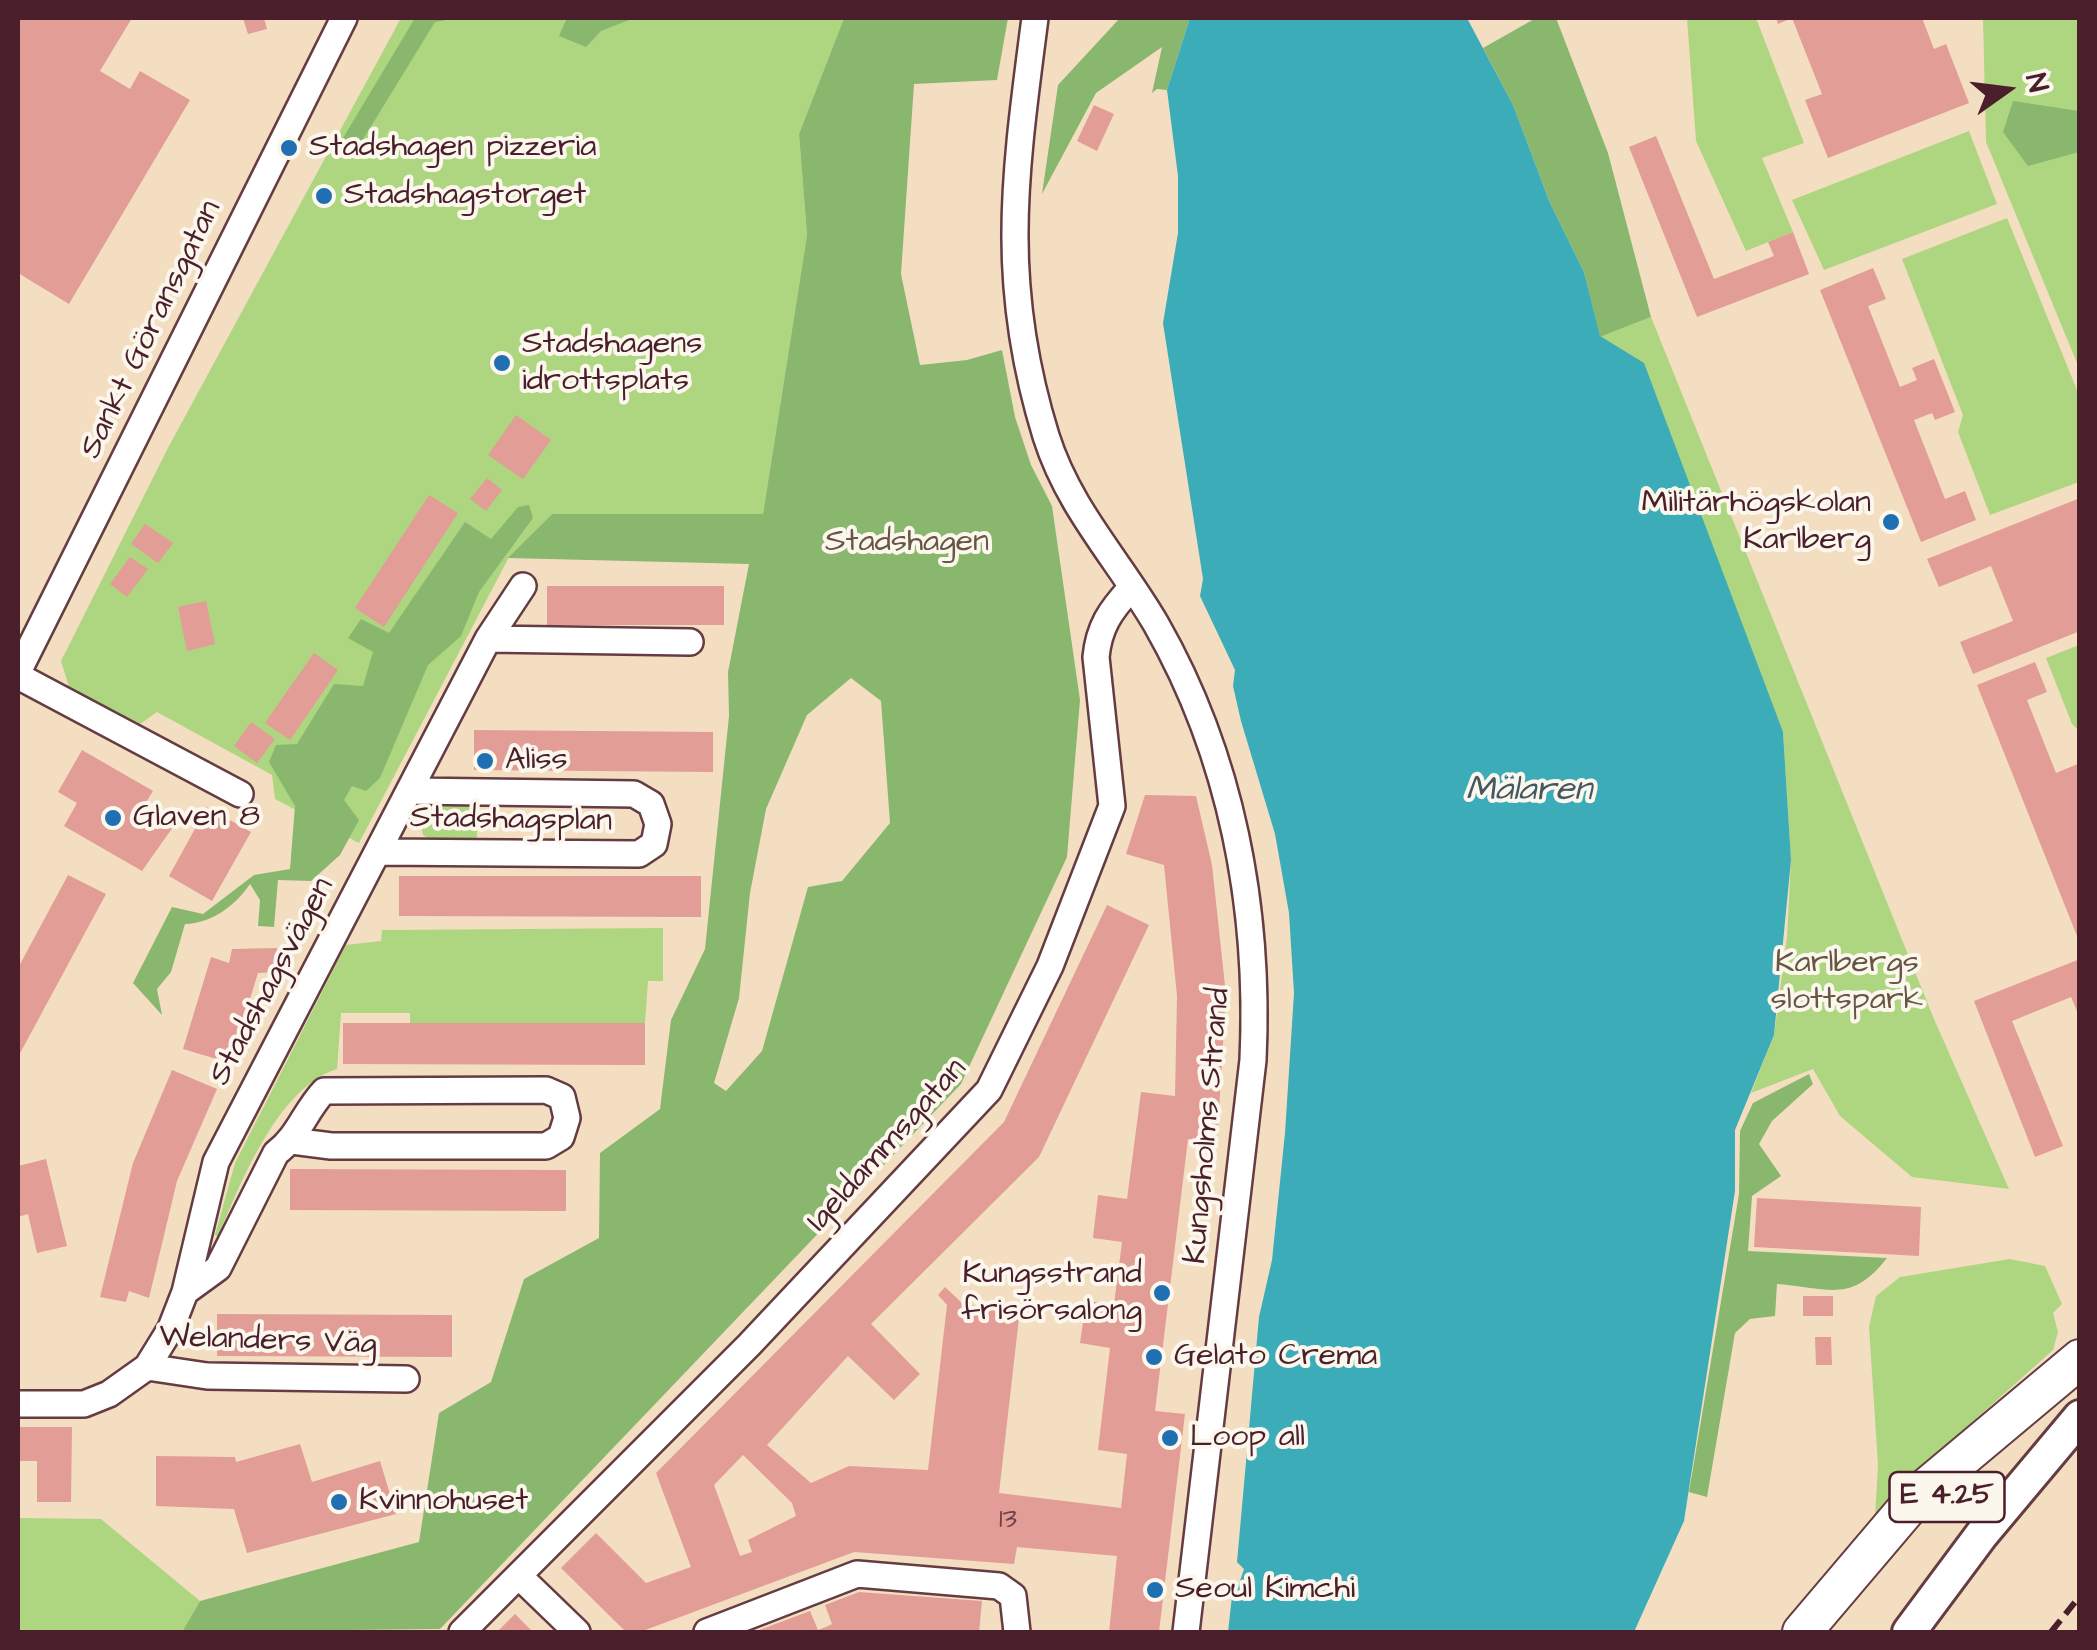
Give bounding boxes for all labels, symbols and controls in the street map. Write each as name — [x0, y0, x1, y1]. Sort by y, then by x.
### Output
north arrow — [1957, 40, 2057, 140]
text: N — [2016, 69, 2058, 96]
place label: Stadshagen pizzeria — [309, 129, 596, 167]
marker: Stadshagen pizzeria — [278, 137, 300, 159]
place label: Stadshagstorget — [344, 177, 586, 215]
marker: Stadshagstorget — [313, 185, 335, 207]
street label: Sankt Göransgatan — [73, 195, 231, 465]
place label: Stadshagens idrottsplats — [522, 326, 702, 401]
marker: Stadshagens idrottsplats — [491, 352, 513, 374]
place label: Militärhögskolan Karlberg — [1642, 485, 1871, 560]
marker: Militärhögskolan Karlberg — [1880, 511, 1902, 533]
park label: Stadshagen — [825, 524, 989, 562]
place label: Aliss — [505, 742, 568, 780]
marker: Aliss — [474, 750, 496, 772]
water label: Mälaren — [1466, 771, 1592, 813]
place label: Glaven 8 — [133, 799, 260, 837]
street label: Stadshagsplan — [410, 800, 612, 842]
marker: Glaven 8 — [102, 807, 124, 829]
street label: Stadshagsvägen — [202, 872, 344, 1092]
park label: Karlbergs slottspark — [1771, 945, 1923, 1020]
street label: Kungsholms Strand — [1178, 987, 1240, 1265]
street label: Igeldammsgatan — [800, 1051, 976, 1241]
place label: Kungsstrand frisörsalong — [961, 1256, 1142, 1331]
marker: Kungsstrand frisörsalong — [1151, 1282, 1173, 1304]
street label: Welanders Väg — [158, 1319, 378, 1365]
place label: Gelato Crema — [1174, 1338, 1377, 1376]
marker: Gelato Crema — [1143, 1346, 1165, 1368]
place label: Loop all — [1190, 1419, 1305, 1457]
marker: Loop all — [1159, 1427, 1181, 1449]
road number: E 4.25 — [1890, 1472, 2004, 1522]
place label: Kvinnohuset — [359, 1483, 528, 1521]
marker: Kvinnohuset — [328, 1491, 350, 1513]
house number: 13 — [999, 1504, 1017, 1538]
place label: Seoul Kimchi — [1175, 1571, 1355, 1609]
marker: Seoul Kimchi — [1144, 1579, 1166, 1601]

